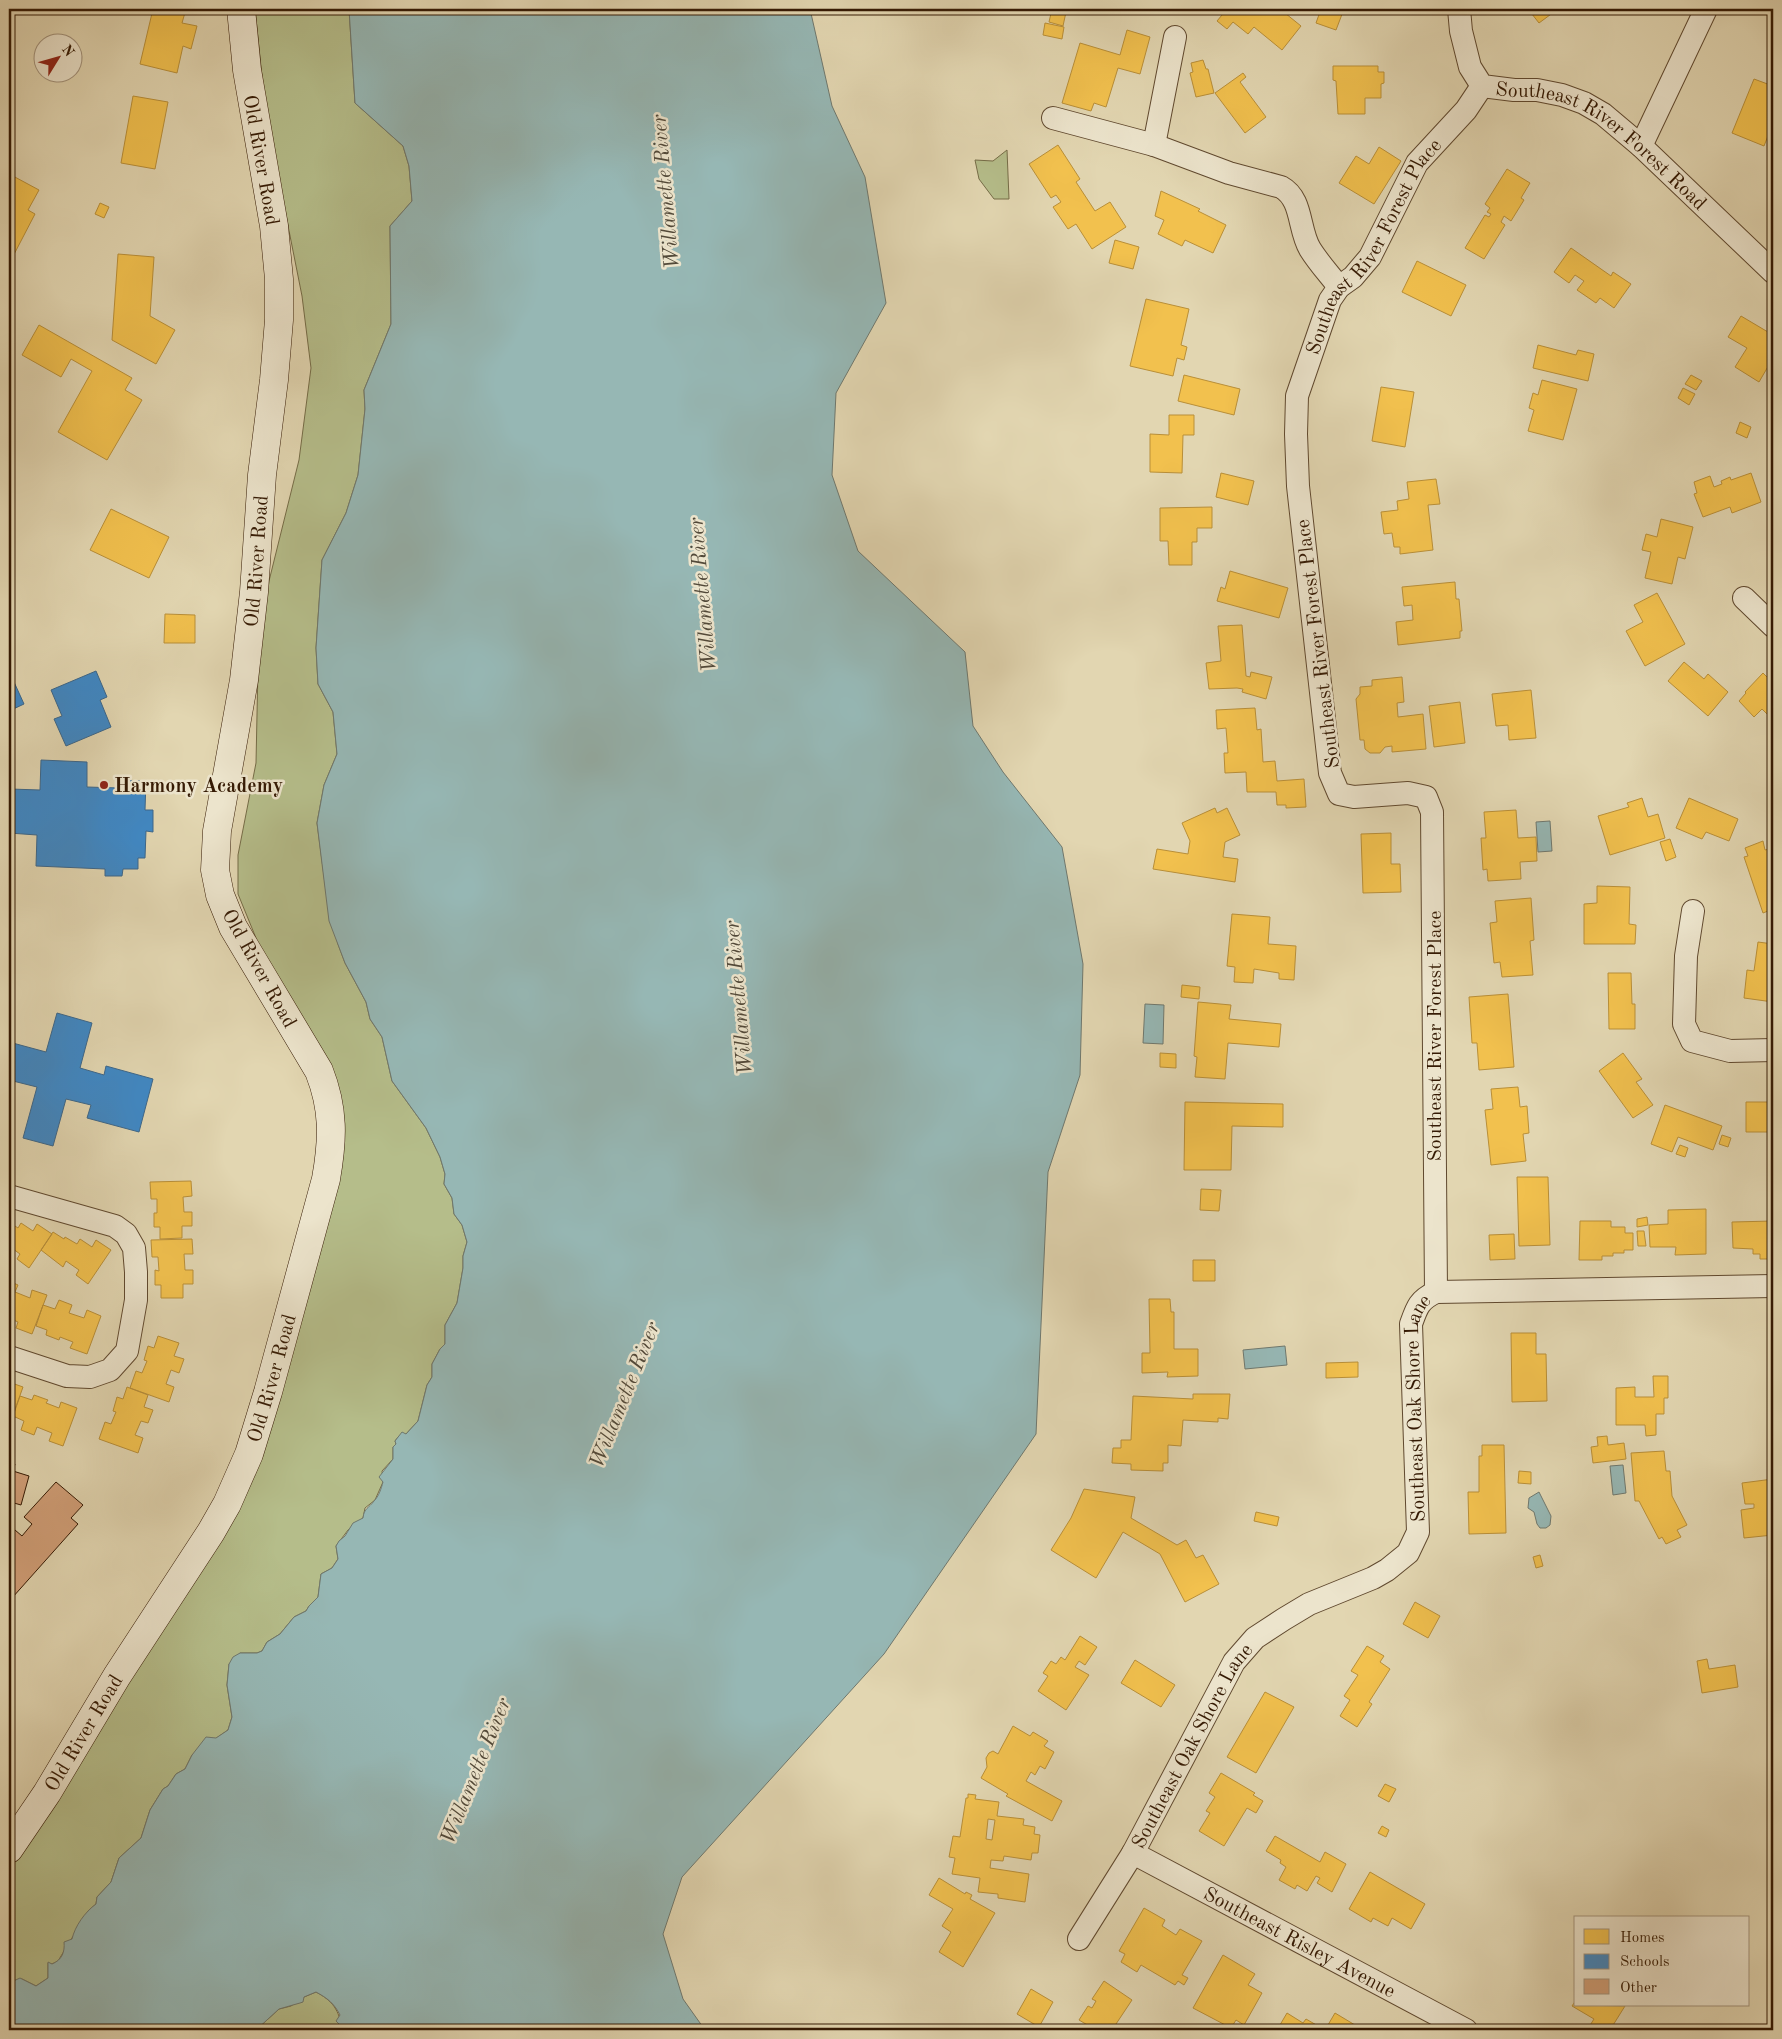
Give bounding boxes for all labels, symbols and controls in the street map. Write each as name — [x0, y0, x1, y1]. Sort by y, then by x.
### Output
north arrow — [32, 32, 82, 82]
text: N — [59, 42, 77, 60]
street label: Southeast River Forest Road — [1494, 80, 1709, 215]
street label: Old River Road — [239, 93, 281, 227]
water label: Willamette River — [649, 113, 684, 270]
street label: Southeast River Forest Place — [1304, 136, 1446, 358]
street label: Old River Road — [242, 495, 273, 628]
water label: Willamette River — [686, 516, 721, 673]
street label: Southeast River Forest Place — [1294, 518, 1344, 770]
place label: Harmony Academy — [114, 777, 283, 797]
marker: Harmony Academy — [98, 779, 110, 791]
street label: Old River Road — [217, 906, 299, 1032]
street label: Southeast River Forest Place — [1426, 910, 1446, 1162]
water label: Willamette River — [722, 919, 757, 1076]
street label: Southeast Oak Shore Lane — [1403, 1291, 1435, 1522]
street label: Old River Road — [245, 1312, 301, 1445]
water label: Willamette River — [587, 1319, 665, 1472]
street label: Southeast Oak Shore Lane — [1129, 1640, 1257, 1852]
street label: Old River Road — [42, 1672, 127, 1796]
water label: Willamette River — [438, 1695, 516, 1848]
street label: Southeast Risley Avenue — [1200, 1884, 1398, 2003]
legend — [1574, 1916, 1750, 2006]
text: Homes — [1620, 1931, 1665, 1946]
text: Schools — [1620, 1955, 1669, 1970]
text: Other — [1620, 1981, 1657, 1996]

